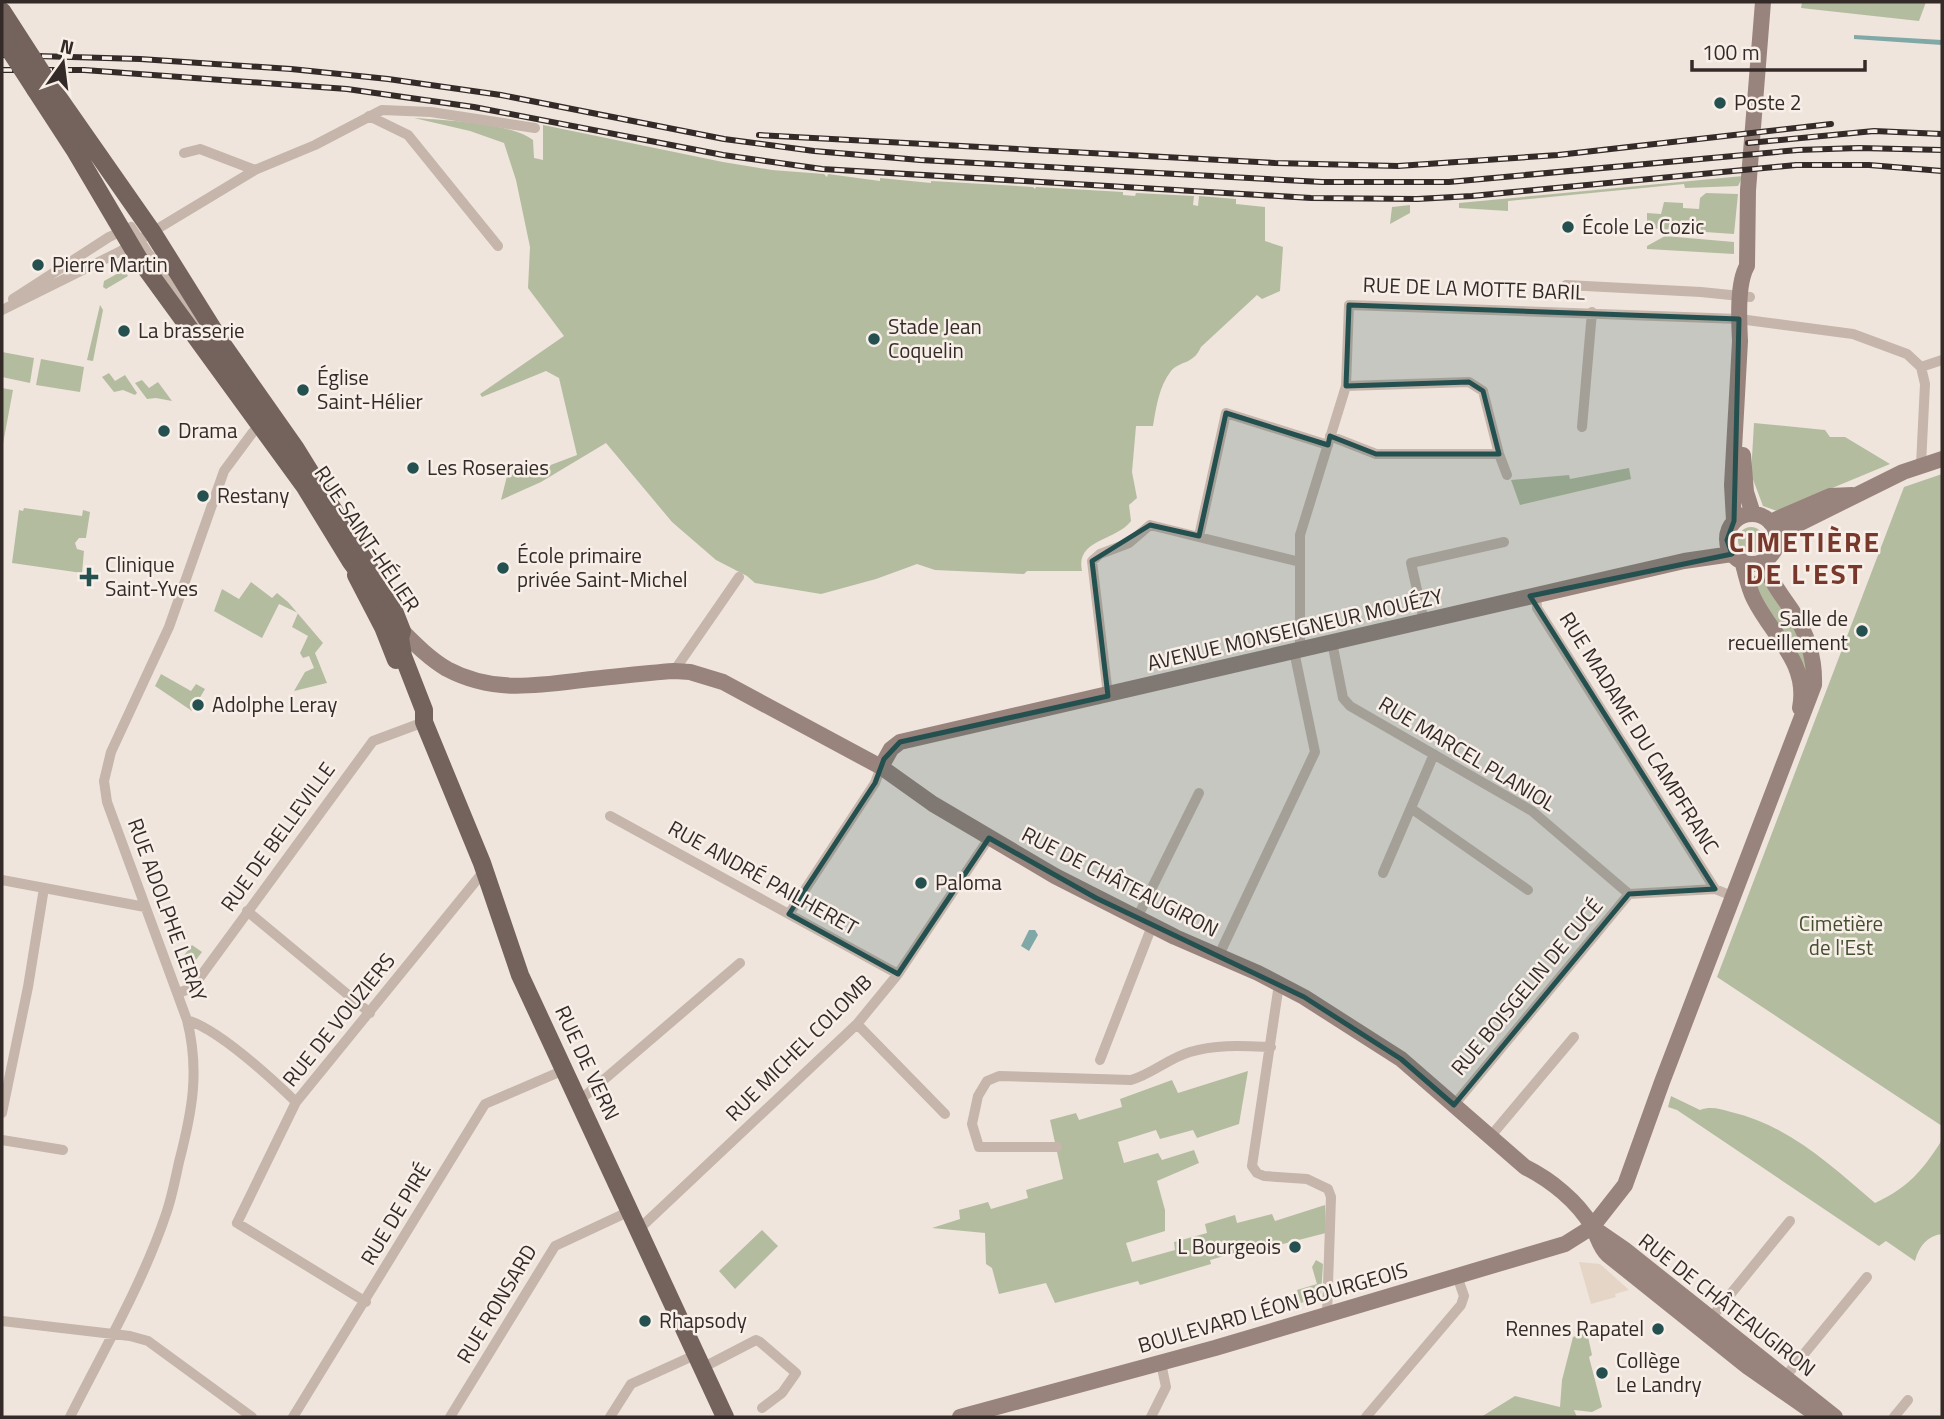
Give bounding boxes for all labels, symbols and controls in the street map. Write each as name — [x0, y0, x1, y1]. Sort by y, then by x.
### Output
north arrow — [28, 28, 98, 98]
scale bar — [1692, 28, 1865, 72]
text: N — [57, 30, 77, 62]
text: 100 m — [1702, 36, 1759, 68]
place label: Poste 2 — [1734, 86, 1802, 118]
marker: Poste 2 — [1712, 95, 1728, 111]
place label: École Le Cozic — [1582, 210, 1704, 242]
marker: École Le Cozic — [1560, 219, 1576, 235]
place label: Pierre Martin — [52, 248, 168, 280]
marker: Pierre Martin — [30, 257, 46, 273]
street label: RUE DE LA MOTTE BARIL — [1362, 268, 1586, 308]
place label: Stade Jean Coquelin — [888, 310, 982, 366]
place label: La brasserie — [138, 314, 245, 346]
marker: La brasserie — [116, 323, 132, 339]
marker: Stade Jean Coquelin — [866, 331, 882, 347]
place label: Église Saint-Hélier — [317, 361, 423, 417]
marker: Église Saint-Hélier — [295, 382, 311, 398]
place label: Drama — [178, 414, 238, 446]
marker: Drama — [156, 423, 172, 439]
place label: Les Roseraies — [427, 451, 549, 483]
street label: RUE SAINT-HÉLIER — [307, 459, 429, 618]
marker: Les Roseraies — [405, 460, 421, 476]
place label: Restany — [217, 479, 289, 511]
marker: Restany — [195, 488, 211, 504]
district label: CIMETIÈRE DE L'EST — [1729, 520, 1881, 595]
place label: École primaire privée Saint-Michel — [517, 539, 688, 595]
place label: Clinique Saint-Yves — [105, 548, 198, 604]
marker: École primaire privée Saint-Michel — [495, 560, 511, 576]
marker: Clinique Saint-Yves — [79, 567, 99, 587]
street label: AVENUE MONSEIGNEUR MOUÉZY — [1144, 579, 1446, 679]
place label: Salle de recueillement — [1728, 602, 1849, 658]
street label: RUE MADAME DU CAMPFRANC — [1552, 605, 1728, 860]
marker: Salle de recueillement — [1854, 623, 1870, 639]
street label: RUE MARCEL PLANIOL — [1373, 687, 1562, 819]
place label: Adolphe Leray — [212, 688, 337, 720]
marker: Adolphe Leray — [190, 697, 206, 713]
street label: RUE DE BELLEVILLE — [212, 755, 342, 918]
street label: RUE ANDRÉ PAILHERET — [663, 811, 864, 943]
street label: RUE ADOLPHE LERAY — [120, 814, 216, 1006]
street label: RUE DE CHÂTEAUGIRON — [1016, 818, 1225, 945]
place label: Paloma — [935, 866, 1002, 898]
marker: Paloma — [913, 875, 929, 891]
street label: RUE BOISGELIN DE CUCÉ — [1443, 891, 1610, 1082]
park label: Cimetière de l'Est — [1799, 907, 1883, 963]
street label: RUE DE VOUZIERS — [274, 946, 402, 1093]
street label: RUE MICHEL COLOMB — [717, 966, 879, 1128]
street label: RUE DE VERN — [547, 1000, 628, 1125]
street label: RUE DE PIRÉ — [352, 1156, 438, 1271]
street label: RUE DE CHÂTEAUGIRON — [1632, 1225, 1823, 1384]
place label: L Bourgeois — [1177, 1230, 1281, 1262]
street label: RUE RONSARD — [448, 1238, 544, 1369]
marker: L Bourgeois — [1287, 1239, 1303, 1255]
street label: BOULEVARD LÉON BOURGEOIS — [1134, 1253, 1411, 1361]
place label: Rhapsody — [659, 1304, 747, 1336]
place label: Rennes Rapatel — [1505, 1312, 1644, 1344]
marker: Rhapsody — [637, 1313, 653, 1329]
marker: Rennes Rapatel — [1650, 1321, 1666, 1337]
place label: Collège Le Landry — [1616, 1344, 1702, 1400]
marker: Collège Le Landry — [1594, 1365, 1610, 1381]

